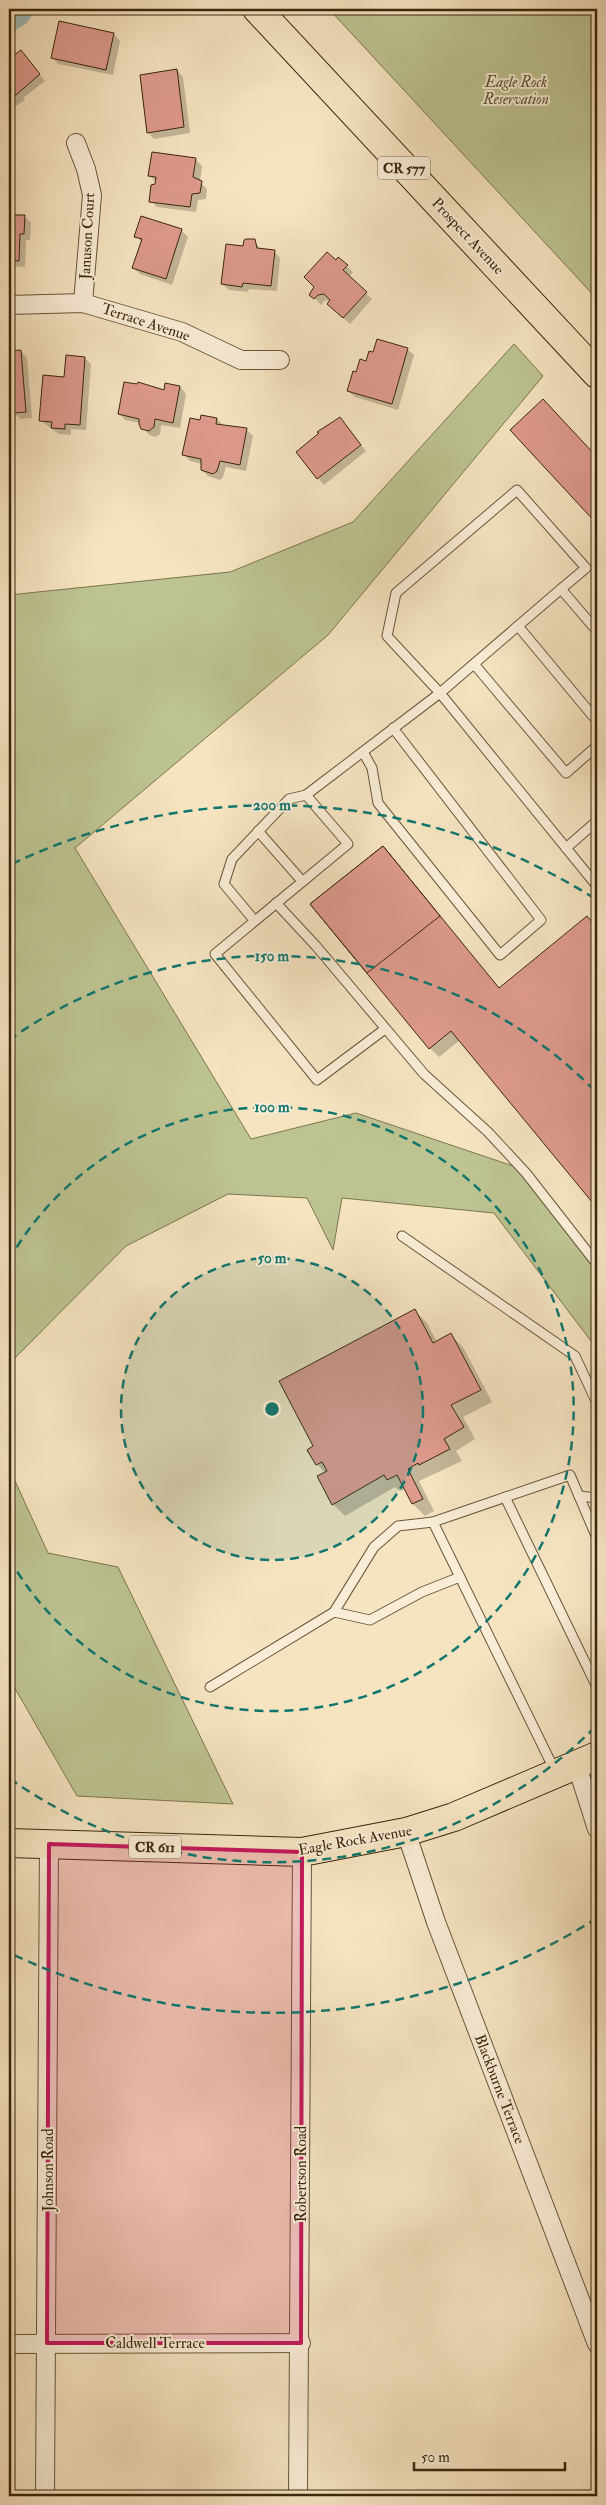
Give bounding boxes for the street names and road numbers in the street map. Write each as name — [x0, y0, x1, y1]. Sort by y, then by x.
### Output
road number: CR 577 — [378, 156, 430, 180]
street label: Januson Court — [76, 192, 100, 281]
street label: Prospect Avenue — [427, 194, 508, 279]
street label: Terrace Avenue — [99, 299, 192, 346]
street label: Eagle Rock Avenue — [297, 1821, 413, 1860]
road number: CR 611 — [129, 1835, 181, 1858]
street label: Blackburne Terrace — [470, 2032, 529, 2147]
street label: Robertson Road — [292, 2125, 311, 2222]
street label: Johnson Road — [39, 2128, 59, 2213]
street label: Caldwell Terrace — [105, 2334, 205, 2353]

